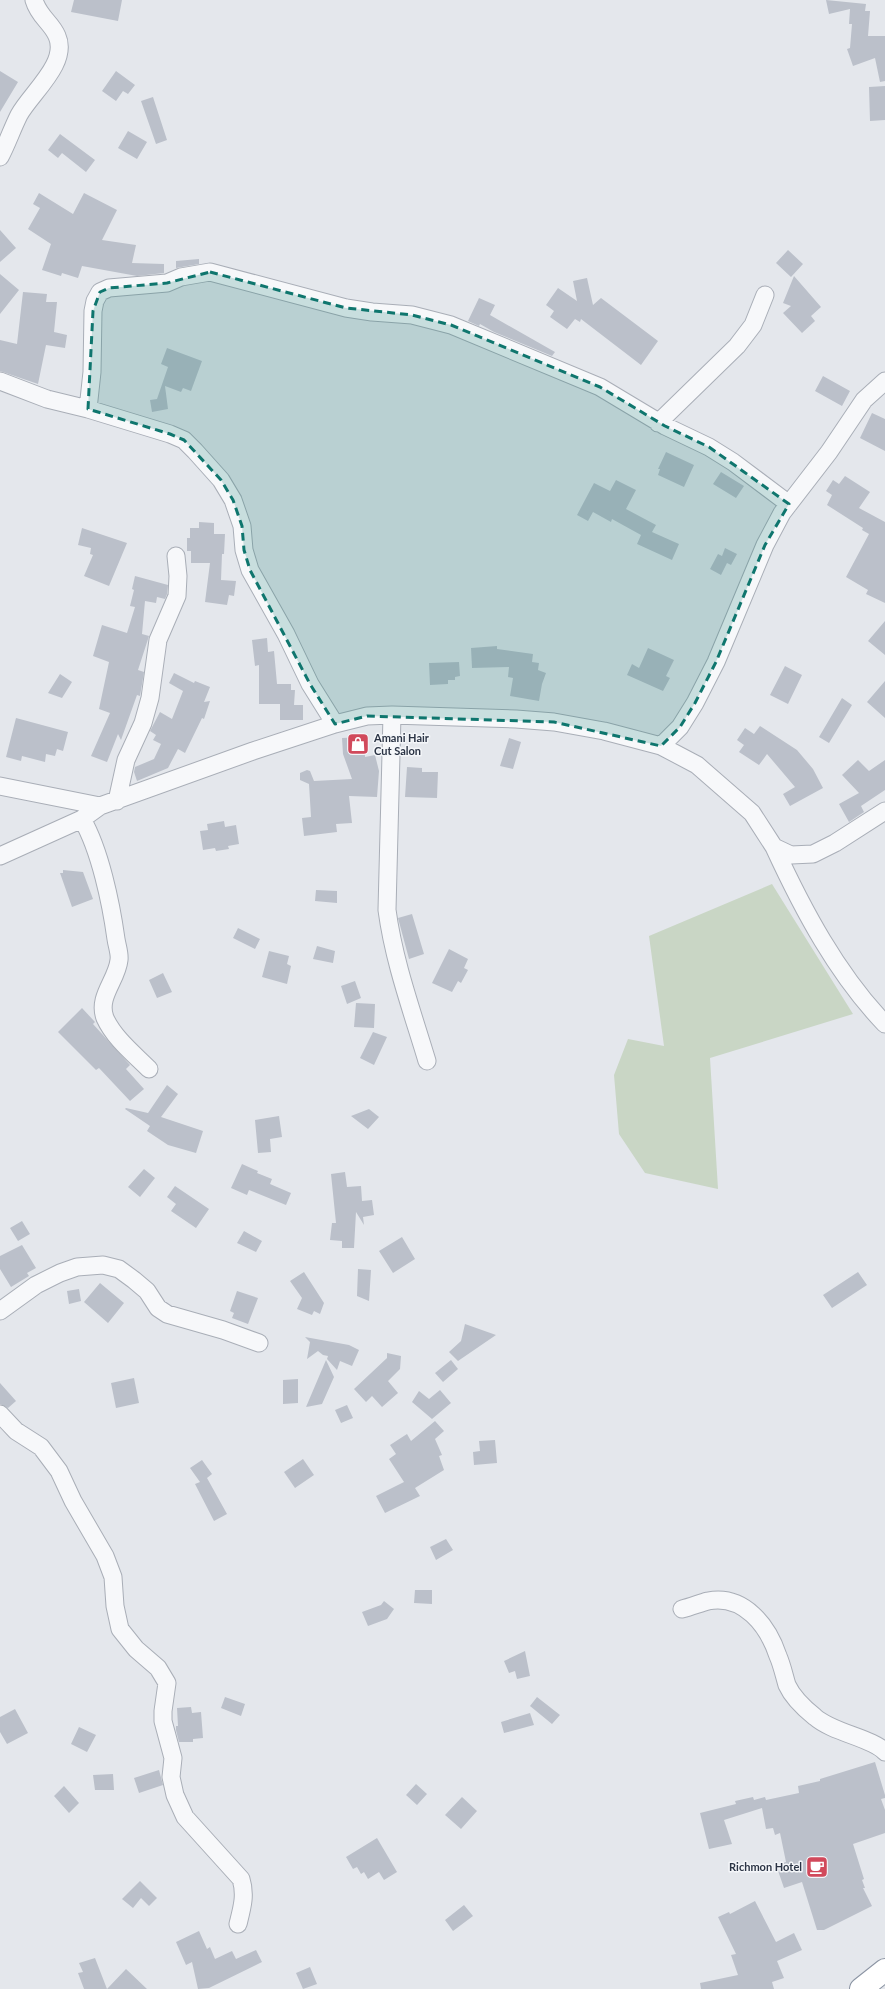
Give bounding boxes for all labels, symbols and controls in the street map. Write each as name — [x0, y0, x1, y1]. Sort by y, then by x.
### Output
shop icon: Amani Hair Cut Salon — [345, 731, 371, 757]
place label: Amani Hair Cut Salon — [373, 731, 430, 757]
cafe icon: Richmon Hotel — [804, 1854, 830, 1880]
place label: Richmon Hotel — [729, 1860, 802, 1873]

